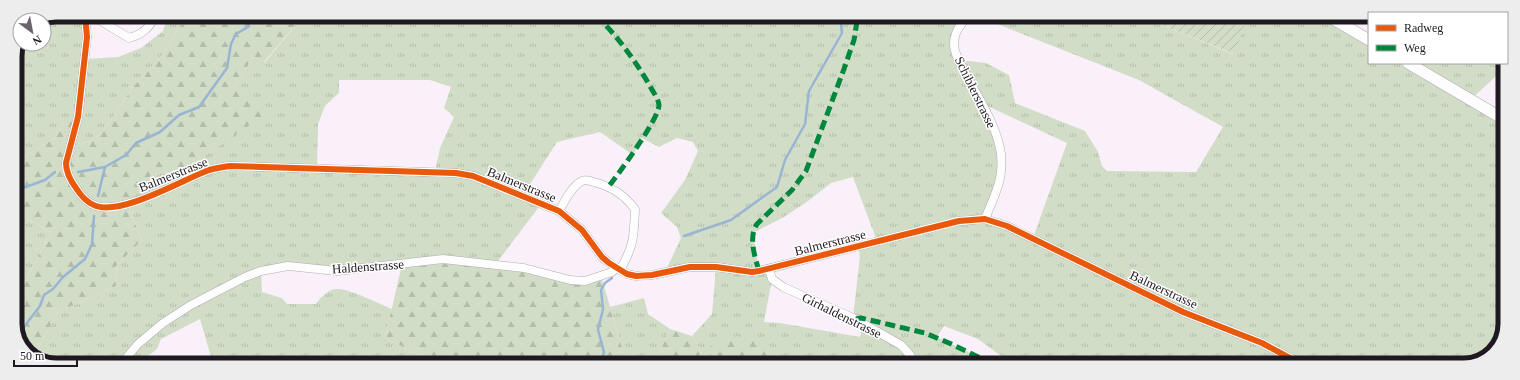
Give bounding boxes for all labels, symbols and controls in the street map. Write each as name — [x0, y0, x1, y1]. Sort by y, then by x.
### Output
north arrow — [12, 12, 52, 52]
legend — [1368, 12, 1508, 64]
text: Radweg — [1404, 21, 1443, 35]
text: N — [31, 33, 44, 48]
text: Weg — [1404, 41, 1426, 55]
street label: Schiblerstrasse — [952, 54, 999, 131]
street label: Balmerstrasse — [137, 154, 210, 195]
street label: Balmerstrasse — [485, 164, 559, 205]
street label: Balmerstrasse — [793, 226, 868, 259]
street label: Haldenstrasse — [331, 256, 405, 276]
street label: Balmerstrasse — [1128, 267, 1200, 312]
street label: Girhaldenstrasse — [800, 290, 884, 341]
scale bar — [14, 342, 77, 368]
text: 50 m — [20, 349, 45, 363]

